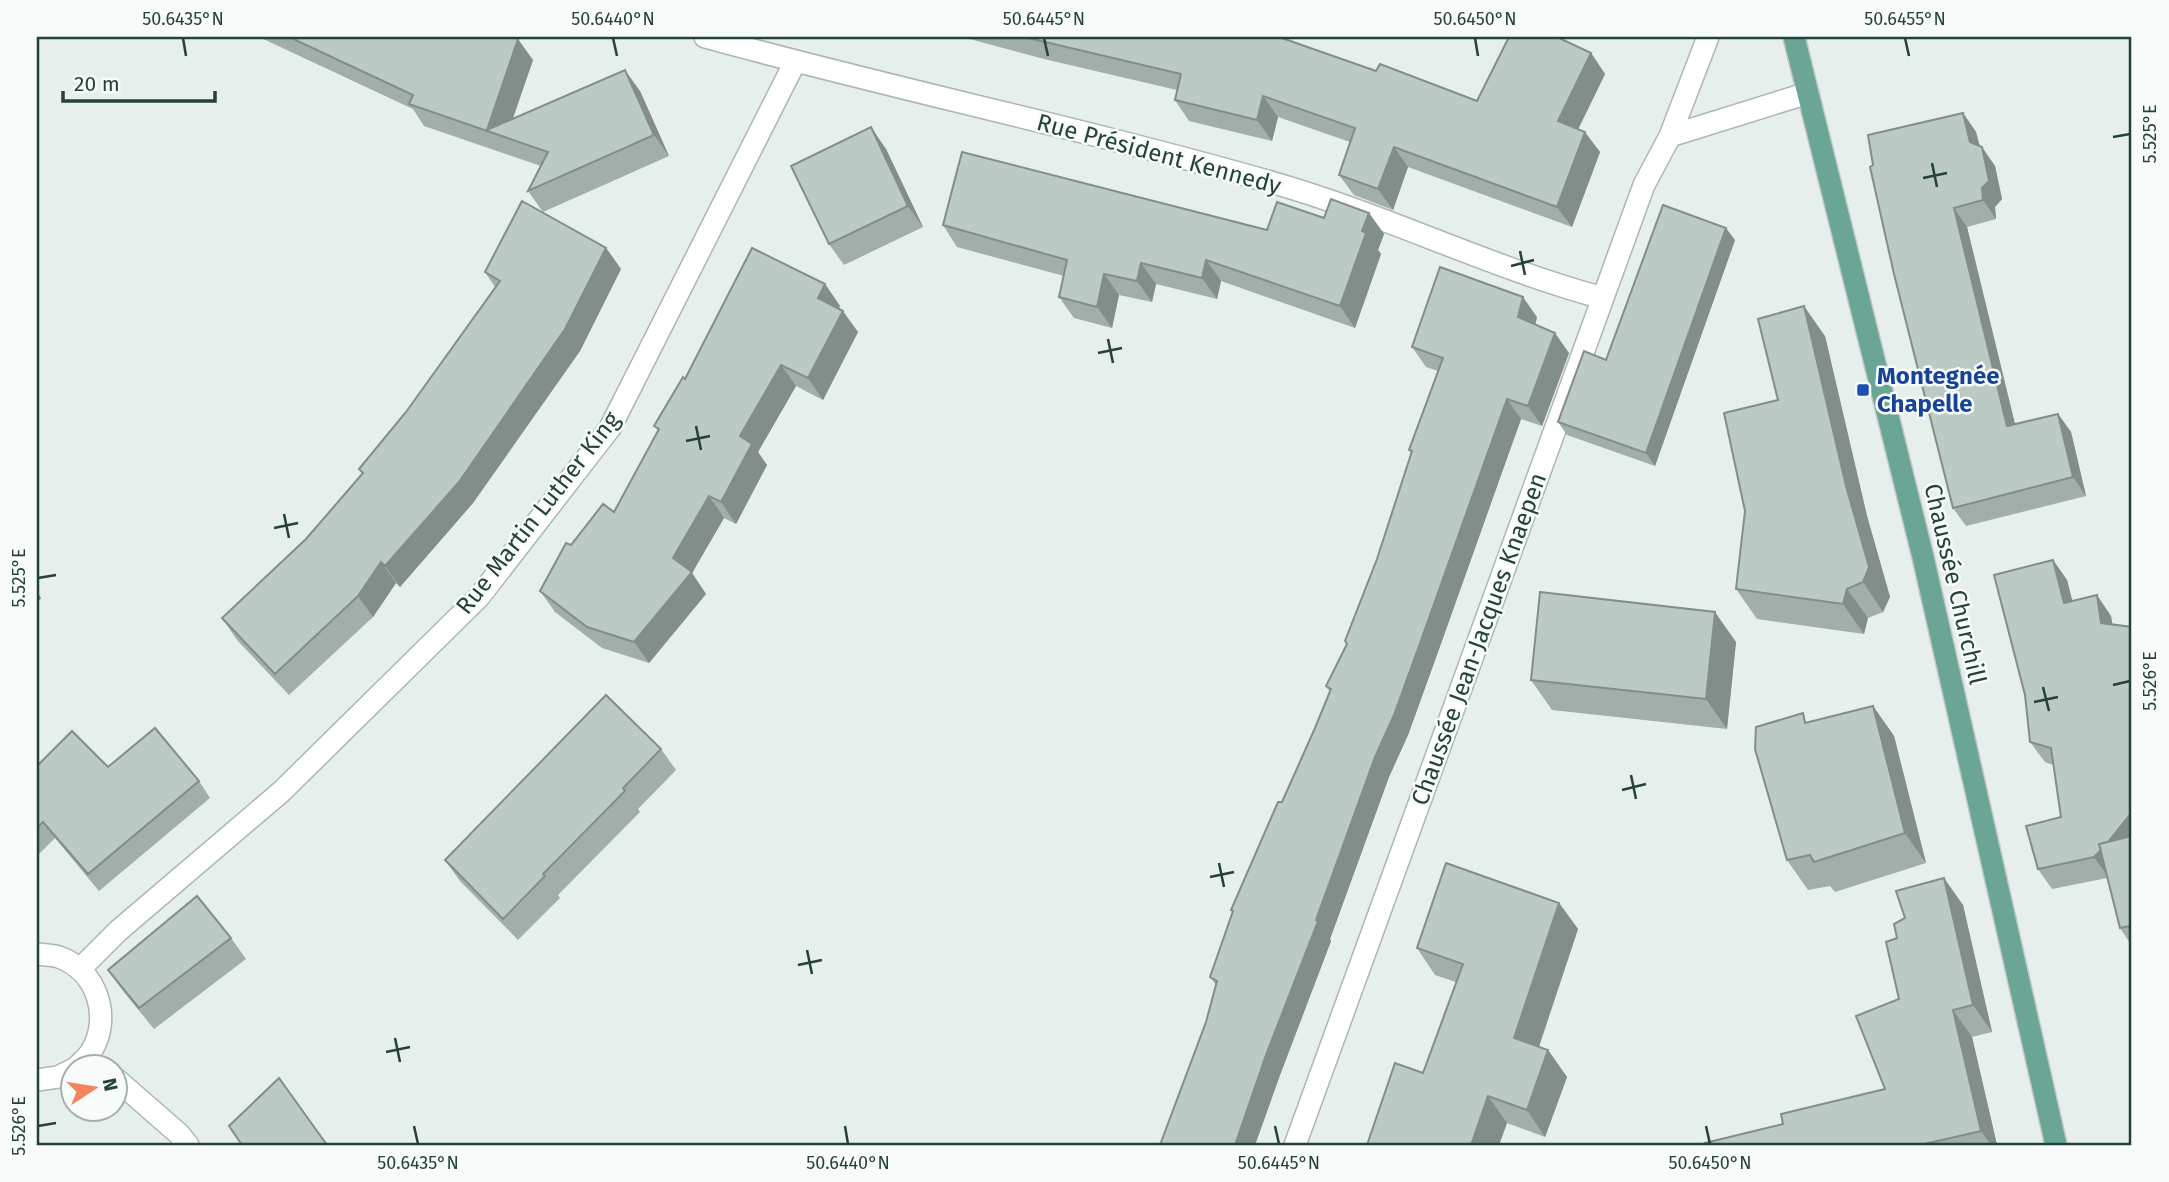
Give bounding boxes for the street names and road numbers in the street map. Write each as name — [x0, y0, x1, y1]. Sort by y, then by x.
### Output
street label: Rue Président Kennedy — [1034, 108, 1284, 200]
street label: Rue Martin Luther King — [450, 406, 626, 620]
street label: Chaussée Jean-Jacques Knaepen — [1406, 469, 1552, 809]
street label: Chaussée Churchill — [1918, 481, 1992, 687]

